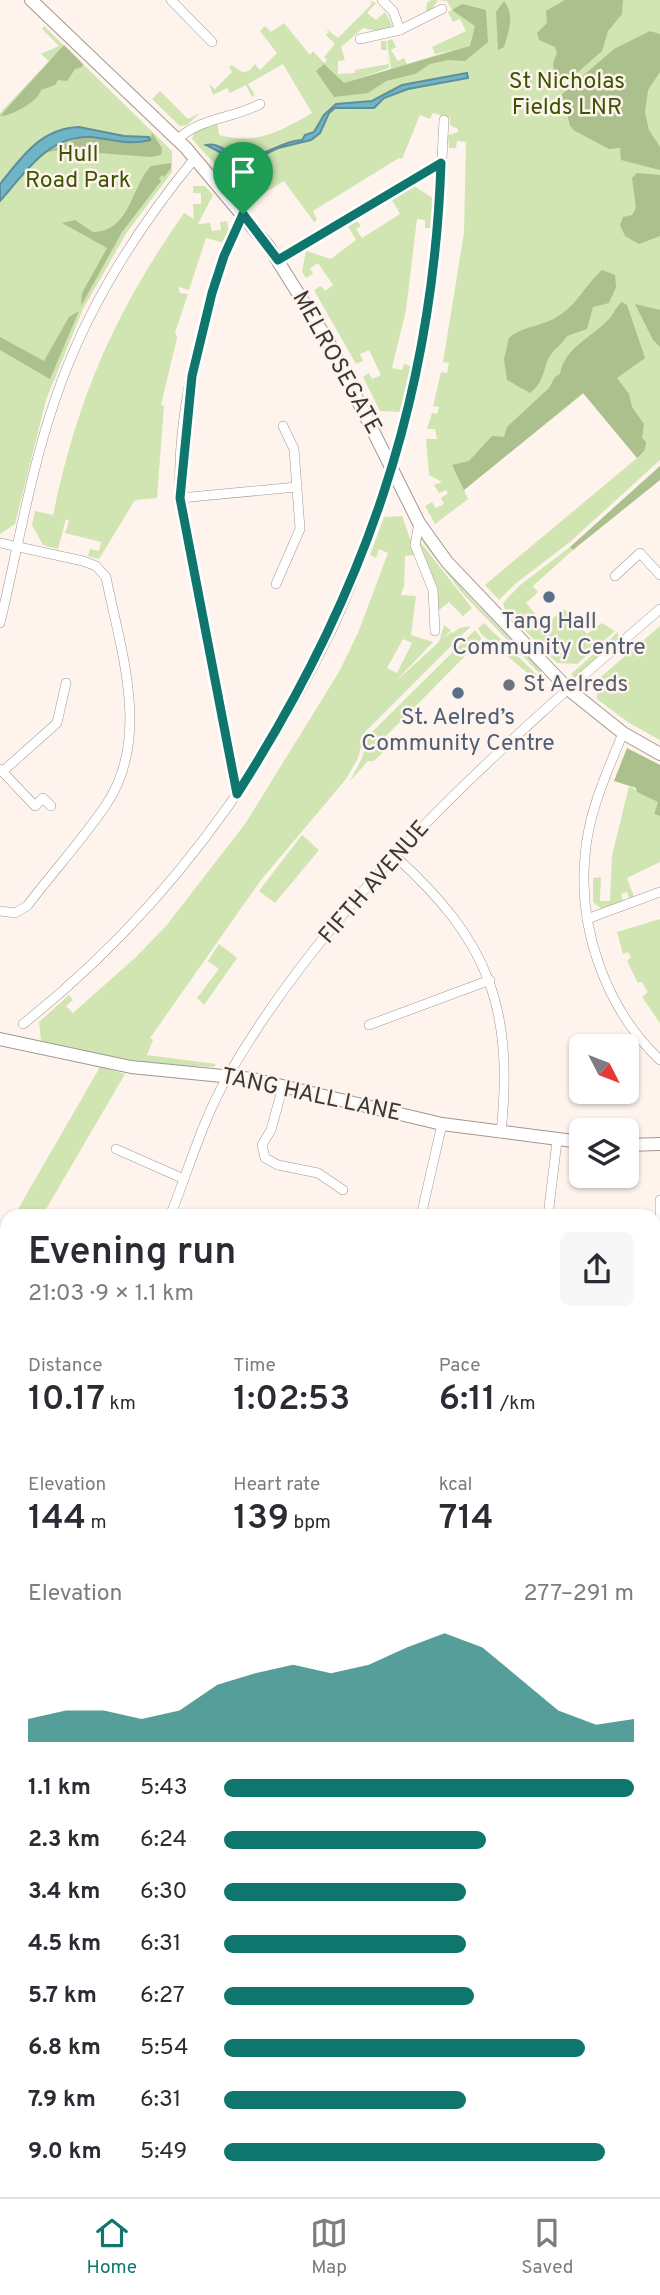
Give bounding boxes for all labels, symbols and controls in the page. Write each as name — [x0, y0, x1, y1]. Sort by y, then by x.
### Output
park label: St Nicholas Fields LNR — [509, 68, 625, 123]
park label: Hull Road Park — [25, 141, 131, 196]
pin — [213, 142, 273, 214]
icon: arrive — [224, 153, 262, 191]
street label: MELROSEGATE — [285, 286, 387, 440]
marker: Tang Hall Community Centre — [541, 589, 557, 605]
place label: Tang Hall Community Centre — [452, 608, 646, 663]
place label: St Aelreds — [523, 671, 628, 700]
marker: St Aelreds — [501, 677, 517, 693]
marker: St. Aelred’s Community Centre — [450, 685, 466, 701]
place label: St. Aelred’s Community Centre — [361, 704, 555, 759]
street label: FIFTH AVENUE — [314, 815, 436, 951]
north arrow — [569, 1034, 639, 1104]
map controls — [569, 1034, 639, 1188]
street label: TANG HALL LANE — [218, 1063, 404, 1129]
button: layers — [569, 1118, 639, 1188]
text: Evening run — [28, 1229, 236, 1278]
button: share — [560, 1232, 634, 1306]
text: 21:03 · 9 × 1.1 km — [28, 1280, 194, 1309]
text: Distance — [28, 1354, 103, 1378]
text: Time — [233, 1354, 276, 1378]
text: Pace — [439, 1354, 480, 1378]
text: 10.17 — [28, 1378, 105, 1422]
text: 1:02:53 — [233, 1378, 350, 1422]
text: 6:11 — [439, 1378, 496, 1422]
text: km — [105, 1392, 136, 1416]
text: /km — [496, 1392, 536, 1416]
text: Elevation — [28, 1473, 106, 1497]
text: Heart rate — [233, 1473, 320, 1497]
text: kcal — [439, 1473, 472, 1497]
text: 144 — [28, 1497, 86, 1541]
text: 139 — [233, 1497, 289, 1541]
text: 714 — [439, 1497, 494, 1541]
text: m — [86, 1511, 107, 1535]
text: bpm — [289, 1511, 331, 1535]
text: Elevation — [28, 1580, 123, 1609]
text: 277–291 m — [523, 1580, 634, 1609]
text: 1.1 km — [28, 1774, 91, 1803]
text: 5:43 — [140, 1774, 188, 1803]
text: 2.3 km — [28, 1826, 100, 1855]
text: 6:24 — [140, 1826, 187, 1855]
text: 3.4 km — [28, 1878, 100, 1907]
text: 6:30 — [140, 1878, 187, 1907]
text: 4.5 km — [28, 1930, 101, 1959]
text: 6:31 — [140, 1930, 181, 1959]
text: 5.7 km — [28, 1982, 97, 2011]
text: 6:27 — [140, 1982, 185, 2011]
text: 6.8 km — [28, 2034, 101, 2063]
text: 5:54 — [140, 2034, 188, 2063]
text: 7.9 km — [28, 2086, 96, 2115]
text: 6:31 — [140, 2086, 181, 2115]
text: 9.0 km — [28, 2138, 102, 2167]
text: 5:49 — [140, 2138, 187, 2167]
tab: Home — [87, 2214, 137, 2280]
tab: Map — [310, 2214, 348, 2280]
tab: Saved — [521, 2214, 573, 2280]

